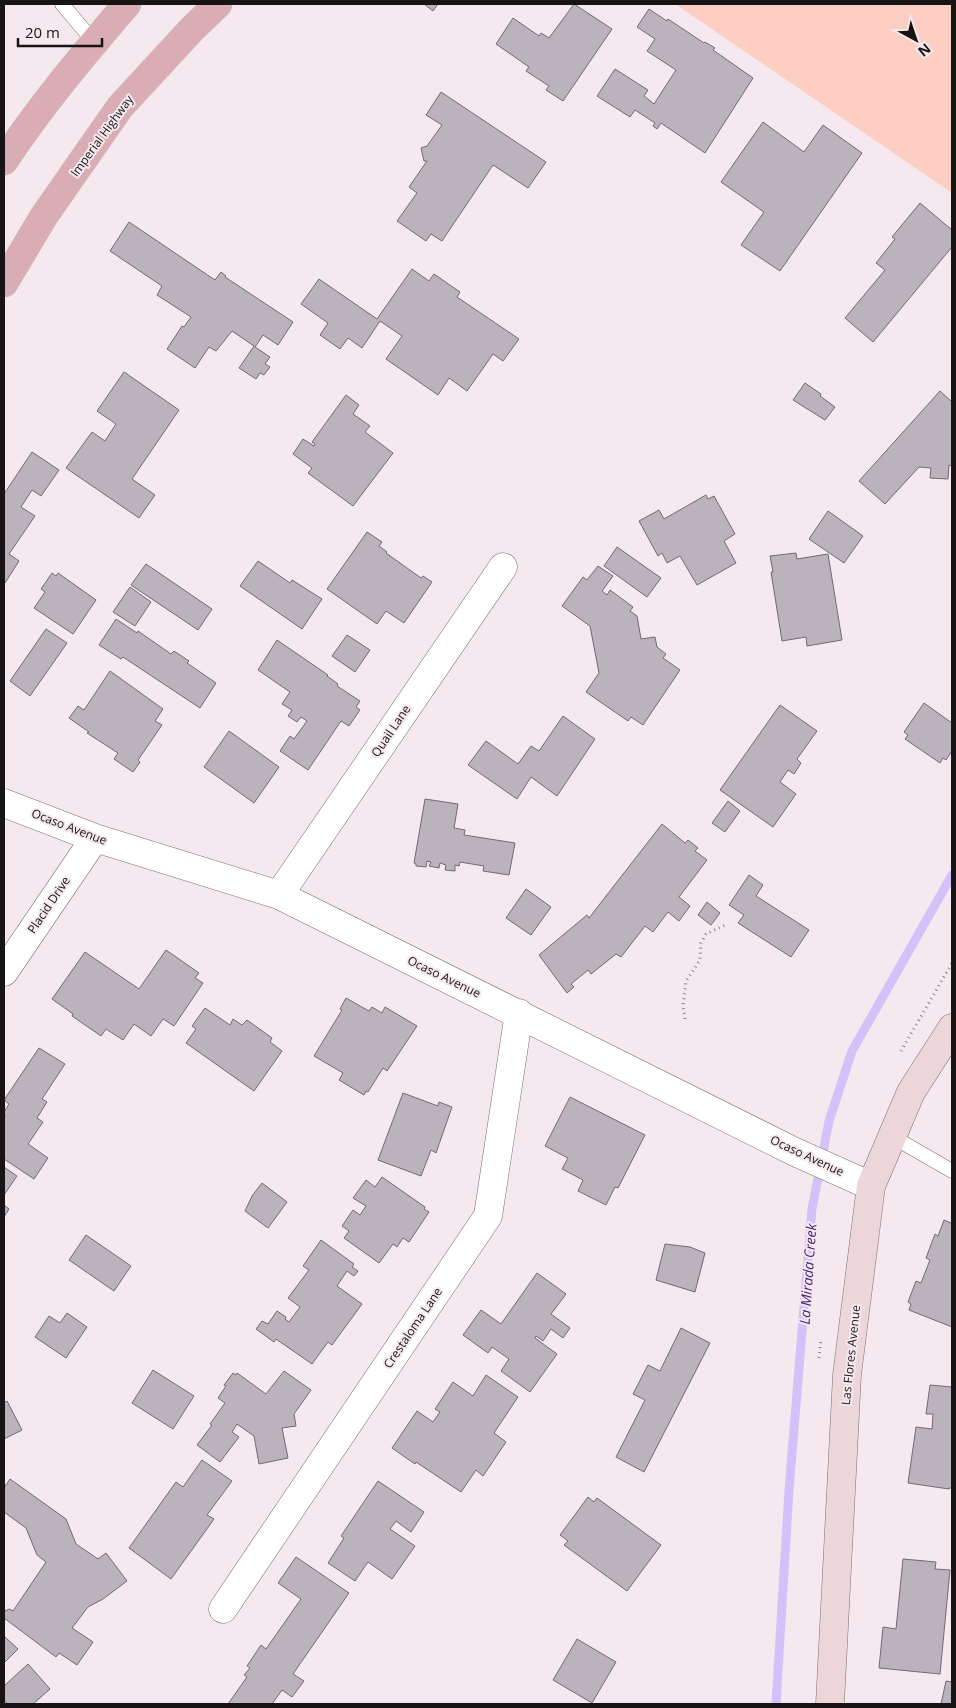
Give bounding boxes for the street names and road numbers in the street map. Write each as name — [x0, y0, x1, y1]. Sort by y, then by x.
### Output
street label: Imperial Highway — [66, 91, 138, 180]
street label: Quail Lane — [367, 701, 414, 760]
street label: Ocaso Avenue — [29, 804, 110, 849]
street label: Placid Drive — [23, 873, 74, 937]
street label: Ocaso Avenue — [405, 951, 484, 1002]
street label: Ocaso Avenue — [768, 1131, 847, 1180]
street label: Crestaloma Lane — [379, 1284, 446, 1371]
street label: Las Flores Avenue — [837, 1304, 864, 1406]

